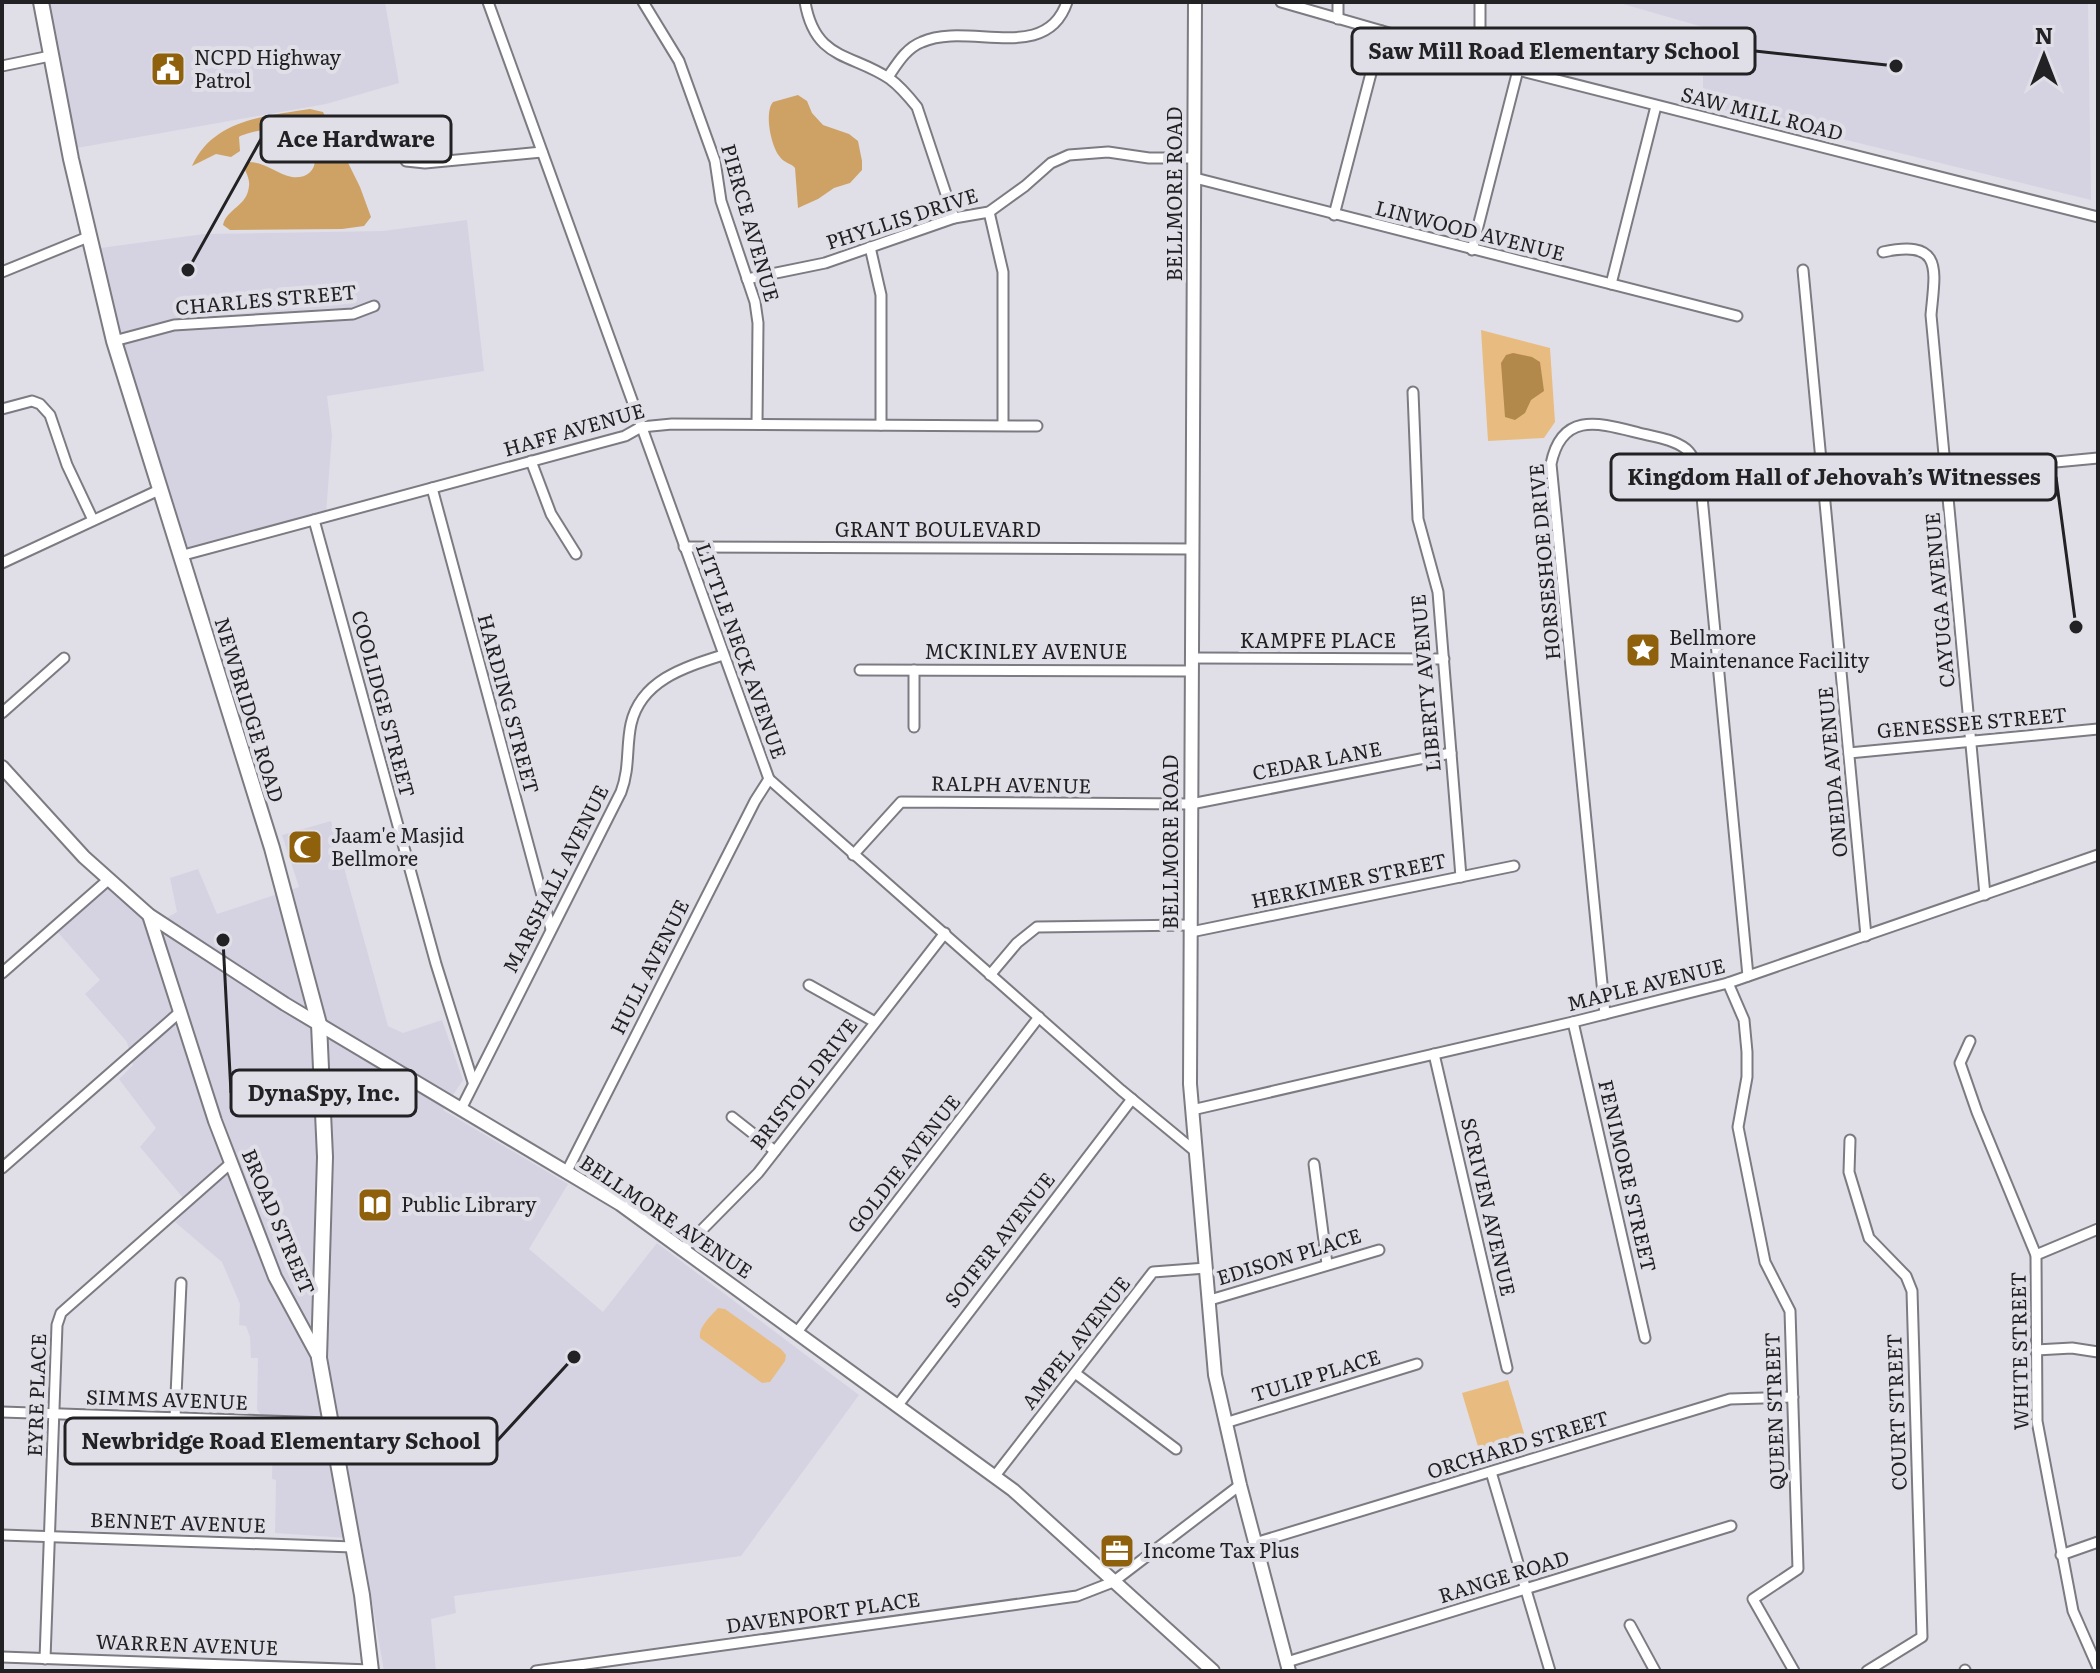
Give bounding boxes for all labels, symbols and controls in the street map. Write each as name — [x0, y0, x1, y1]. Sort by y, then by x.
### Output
north arrow — [2004, 16, 2084, 96]
text: N — [2035, 18, 2053, 51]
callout: Saw Mill Road Elementary School — [1352, 28, 1755, 74]
text: Saw Mill Road Elementary School — [1368, 33, 1740, 66]
place label: NCPD Highway Patrol — [194, 41, 341, 94]
public building icon: NCPD Highway Patrol — [149, 50, 187, 88]
street label: SAW MILL ROAD — [1678, 77, 1847, 147]
street label: BELLMORE ROAD — [1158, 106, 1188, 282]
callout: Ace Hardware — [261, 116, 451, 162]
text: Ace Hardware — [277, 121, 435, 154]
street label: PIERCE AVENUE — [715, 140, 789, 305]
street label: PHYLLIS DRIVE — [821, 178, 981, 256]
street label: LINWOOD AVENUE — [1373, 191, 1568, 267]
street label: CHARLES STREET — [174, 275, 358, 321]
street label: HAFF AVENUE — [499, 394, 648, 463]
callout: Kingdom Hall of Jehovah’s Witnesses — [1611, 454, 2056, 500]
text: Kingdom Hall of Jehovah’s Witnesses — [1627, 459, 2041, 492]
street label: HORSESHOE DRIVE — [1519, 463, 1567, 662]
street label: CAYUGA AVENUE — [1915, 511, 1961, 689]
street label: GRANT BOULEVARD — [835, 513, 1041, 543]
street label: LITTLE NECK AVENUE — [690, 538, 796, 763]
street label: LIBERTY AVENUE — [1401, 593, 1447, 773]
street label: COOLIDGE STREET — [346, 607, 424, 800]
street label: HARDING STREET — [471, 610, 548, 797]
street label: NEWBRIDGE ROAD — [208, 613, 293, 806]
place label: Bellmore Maintenance Facility — [1669, 621, 1870, 674]
street label: KAMPFE PLACE — [1240, 624, 1396, 654]
place icon: Bellmore Maintenance Facility — [1624, 631, 1662, 669]
street label: MCKINLEY AVENUE — [925, 635, 1127, 665]
street label: ONEIDA AVENUE — [1809, 685, 1853, 859]
street label: GENESSEE STREET — [1875, 698, 2068, 744]
street label: CEDAR LANE — [1249, 732, 1384, 786]
street label: BELLMORE ROAD — [1154, 754, 1184, 930]
street label: RALPH AVENUE — [931, 767, 1091, 799]
street label: MARSHALL AVENUE — [494, 779, 615, 977]
place label: Jaam'e Masjid Bellmore — [331, 819, 464, 872]
mosque icon: Jaam'e Masjid Bellmore — [286, 828, 324, 866]
street label: HERKIMER STREET — [1248, 844, 1449, 914]
street label: HULL AVENUE — [601, 893, 695, 1039]
street label: MAPLE AVENUE — [1563, 949, 1728, 1017]
street label: BRISTOL DRIVE — [742, 1011, 863, 1155]
callout: DynaSpy, Inc. — [231, 1070, 416, 1116]
text: DynaSpy, Inc. — [248, 1075, 400, 1108]
street label: FENIMORE STREET — [1592, 1076, 1666, 1275]
street label: GOLDIE AVENUE — [839, 1087, 966, 1239]
street label: SCRIVEN AVENUE — [1455, 1114, 1525, 1299]
street label: BROAD STREET — [236, 1144, 324, 1299]
street label: BELLMORE AVENUE — [575, 1146, 760, 1285]
street label: SOIFER AVENUE — [936, 1165, 1061, 1313]
library icon: Public Library — [356, 1186, 394, 1224]
place label: Public Library — [401, 1188, 537, 1218]
street label: EDISON PLACE — [1212, 1219, 1364, 1291]
street label: AMPEL AVENUE — [1013, 1269, 1136, 1415]
street label: WHITE STREET — [2002, 1271, 2034, 1431]
street label: QUEEN STREET — [1755, 1332, 1791, 1491]
street label: EYRE PLACE — [18, 1333, 52, 1457]
street label: COURT STREET — [1877, 1333, 1913, 1491]
street label: TULIP PLACE — [1247, 1340, 1384, 1408]
street label: SIMMS AVENUE — [86, 1380, 248, 1416]
street label: ORCHARD STREET — [1423, 1401, 1612, 1485]
callout: Newbridge Road Elementary School — [65, 1418, 497, 1464]
text: Newbridge Road Elementary School — [81, 1423, 481, 1456]
street label: BENNET AVENUE — [90, 1503, 266, 1539]
office icon: Income Tax Plus — [1098, 1532, 1136, 1570]
place label: Income Tax Plus — [1143, 1534, 1299, 1564]
street label: RANGE ROAD — [1434, 1541, 1573, 1609]
street label: DAVENPORT PLACE — [724, 1583, 922, 1639]
street label: WARREN AVENUE — [95, 1625, 279, 1661]

